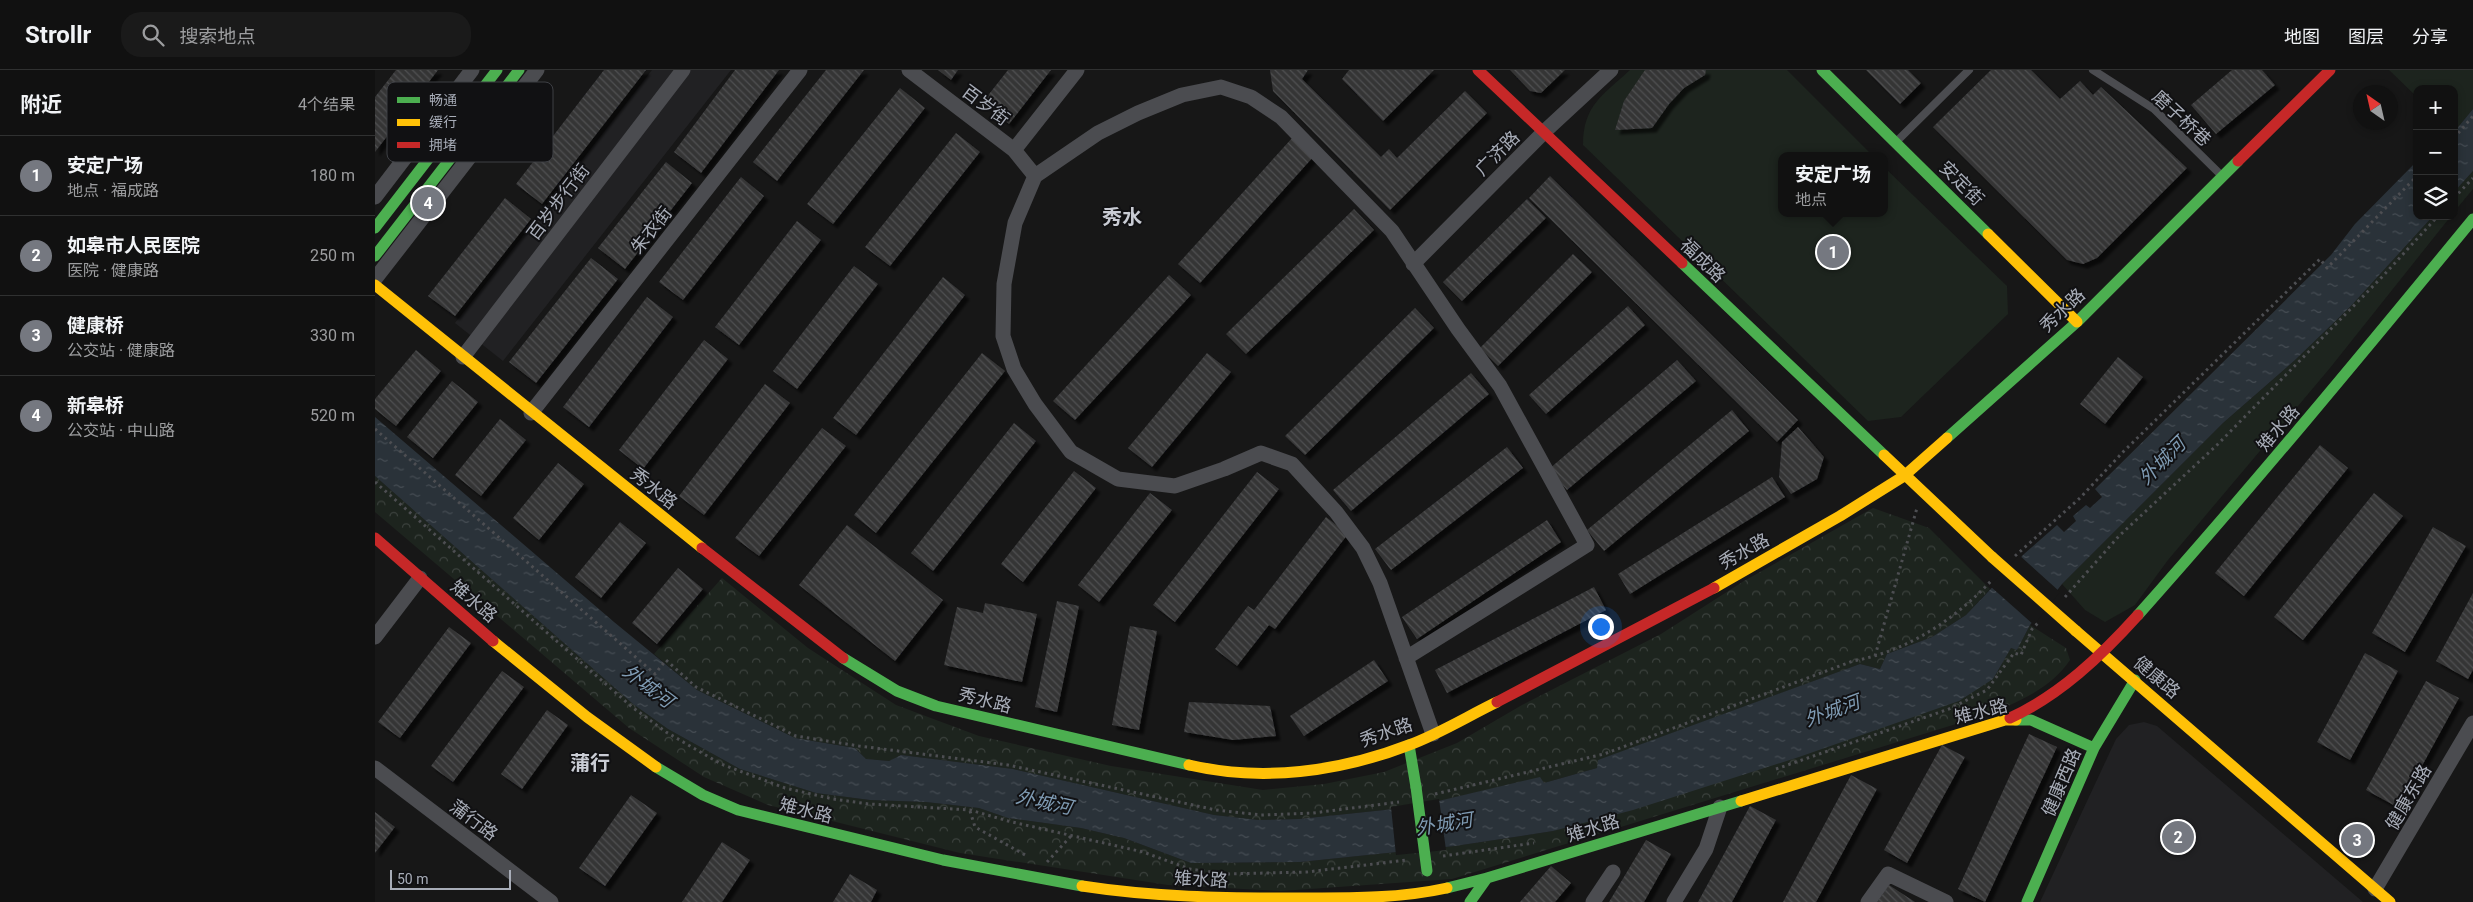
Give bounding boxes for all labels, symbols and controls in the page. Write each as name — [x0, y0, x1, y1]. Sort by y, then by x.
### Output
search box — [121, 12, 471, 57]
text: Strollr — [25, 21, 91, 49]
icon: search — [139, 21, 167, 49]
text: 搜索地点 — [179, 25, 255, 48]
text: 地图 — [2284, 26, 2320, 47]
text: 图层 — [2348, 26, 2384, 47]
text: 分享 — [2412, 26, 2448, 47]
street label: 百岁街 — [958, 80, 1014, 130]
legend — [387, 82, 553, 162]
north arrow — [2353, 85, 2398, 130]
map controls — [2413, 85, 2458, 220]
button: + — [2413, 85, 2458, 130]
street label: 磨子桥巷 — [2149, 86, 2215, 150]
text: 畅通 — [429, 92, 457, 108]
text: 附近 — [20, 93, 62, 117]
text: 4个结果 — [298, 95, 355, 114]
text: 缓行 — [429, 114, 457, 130]
street label: 广济路 — [1470, 126, 1524, 180]
button: − — [2413, 130, 2458, 175]
text: 拥堵 — [429, 137, 457, 153]
popup — [1778, 152, 1888, 217]
text: 安定广场 — [67, 154, 143, 177]
street label: 安定街 — [1935, 156, 1989, 210]
street label: 百岁步行街 — [523, 160, 593, 244]
text: 安定广场 — [1795, 163, 1871, 186]
text: 1 — [31, 166, 41, 185]
text: 180 m — [310, 166, 355, 185]
button: layers — [2413, 175, 2458, 220]
text: 地点 · 福成路 — [67, 181, 159, 200]
pin: 4 — [412, 184, 444, 222]
text: 地点 — [1795, 190, 1827, 209]
street label: 朱衣街 — [626, 202, 676, 258]
district label: 秀水 — [1102, 205, 1142, 229]
pin: 1 — [1817, 233, 1849, 271]
text: 如皋市人民医院 — [67, 234, 200, 257]
street label: 福成路 — [1676, 234, 1730, 286]
text: 2 — [31, 246, 41, 265]
text: 250 m — [310, 246, 355, 265]
text: 医院 · 健康路 — [67, 261, 159, 280]
street label: 秀水路 — [2035, 284, 2089, 336]
text: 健康桥 — [67, 314, 124, 337]
text: 3 — [31, 326, 41, 345]
text: 330 m — [310, 326, 355, 345]
text: 公交站 · 健康路 — [67, 341, 175, 360]
text: 新皋桥 — [67, 394, 124, 417]
street label: 雉水路 — [2253, 401, 2303, 455]
text: 4 — [31, 406, 41, 425]
text: 520 m — [310, 406, 355, 425]
text: 公交站 · 中山路 — [67, 421, 175, 440]
water label: 外城河 — [2134, 430, 2193, 489]
street label: 秀水路 — [626, 463, 682, 513]
street label: 秀水路 — [1715, 529, 1773, 573]
street label: 雉水路 — [447, 576, 501, 626]
your location — [1588, 614, 1614, 640]
street label: 健康路 — [2130, 652, 2184, 702]
water label: 外城河 — [618, 660, 681, 715]
street label: 秀水路 — [956, 683, 1014, 717]
water label: 外城河 — [1801, 689, 1866, 732]
street label: 雉水路 — [1952, 694, 2010, 728]
street label: 秀水路 — [1357, 713, 1415, 751]
street label: 健康西路 — [2037, 745, 2085, 819]
district label: 蒲行 — [570, 751, 610, 775]
street label: 健康东路 — [2381, 761, 2435, 833]
water label: 外城河 — [1014, 785, 1078, 820]
street label: 雉水路 — [777, 793, 835, 827]
street label: 蒲行路 — [446, 795, 502, 845]
water label: 外城河 — [1414, 808, 1478, 840]
street label: 雉水路 — [1564, 810, 1622, 846]
pin: 2 — [2162, 818, 2194, 856]
pin: 3 — [2341, 821, 2373, 859]
scale bar — [390, 867, 511, 890]
street label: 雉水路 — [1173, 867, 1229, 891]
text: 50 m — [397, 871, 429, 887]

